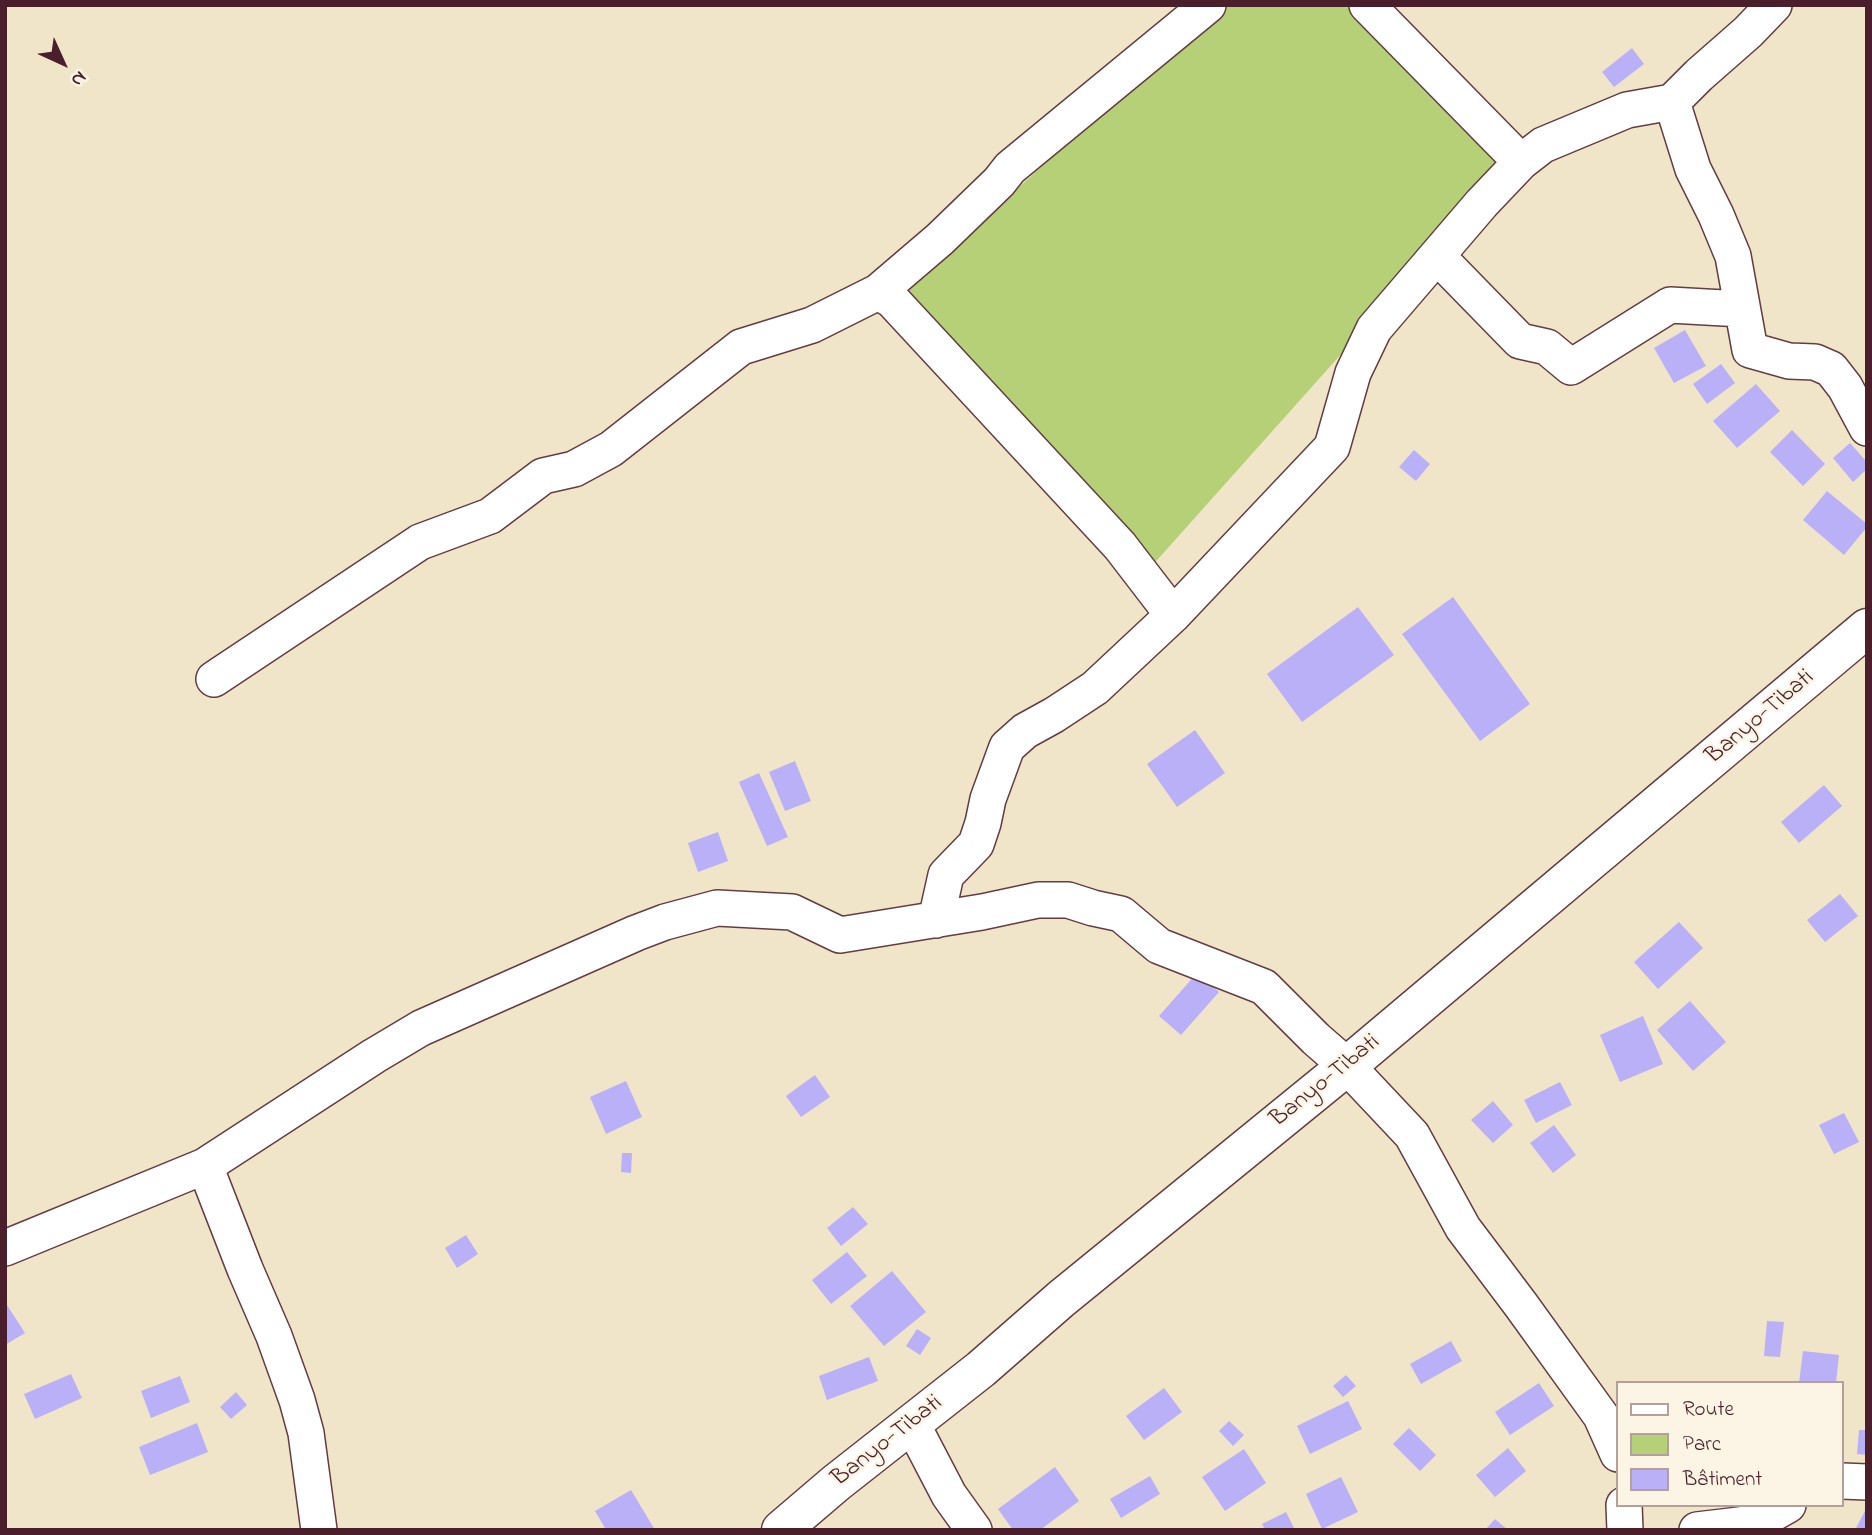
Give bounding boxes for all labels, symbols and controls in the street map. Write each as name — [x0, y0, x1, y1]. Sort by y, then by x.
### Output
north arrow — [28, 28, 98, 98]
text: N — [64, 64, 92, 92]
street label: Banyo-Tibati — [1701, 664, 1821, 772]
street label: Banyo-Tibati — [1265, 1029, 1387, 1135]
legend — [1616, 1381, 1844, 1507]
street label: Banyo-Tibati — [827, 1390, 949, 1494]
text: Route — [1683, 1395, 1734, 1425]
text: Parc — [1683, 1430, 1721, 1460]
text: Bâtiment — [1683, 1465, 1762, 1495]

